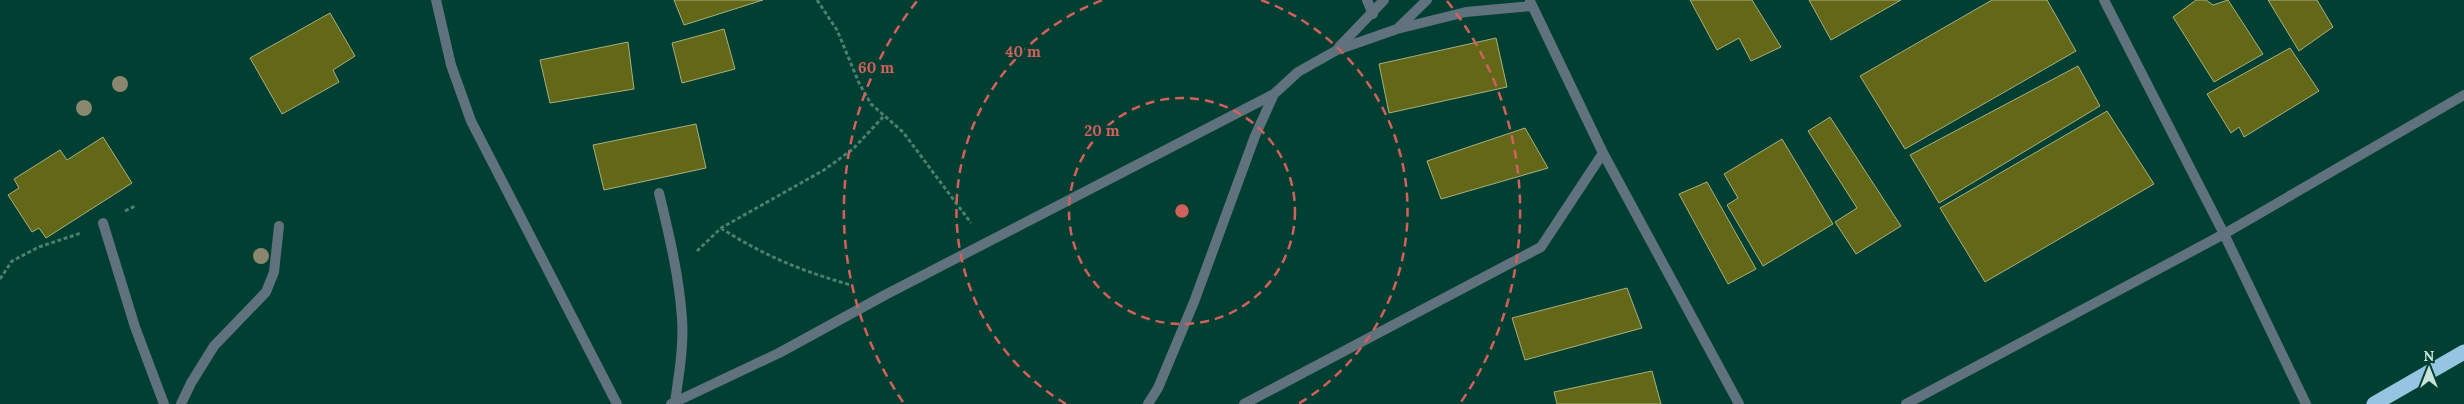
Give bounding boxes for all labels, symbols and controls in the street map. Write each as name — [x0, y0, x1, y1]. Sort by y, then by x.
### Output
text: 40 m — [1005, 42, 1041, 61]
text: 60 m — [858, 58, 894, 77]
text: 20 m — [1084, 121, 1120, 140]
centre of rings — [1173, 202, 1191, 220]
north arrow — [2404, 344, 2454, 394]
text: N — [2424, 347, 2435, 365]

